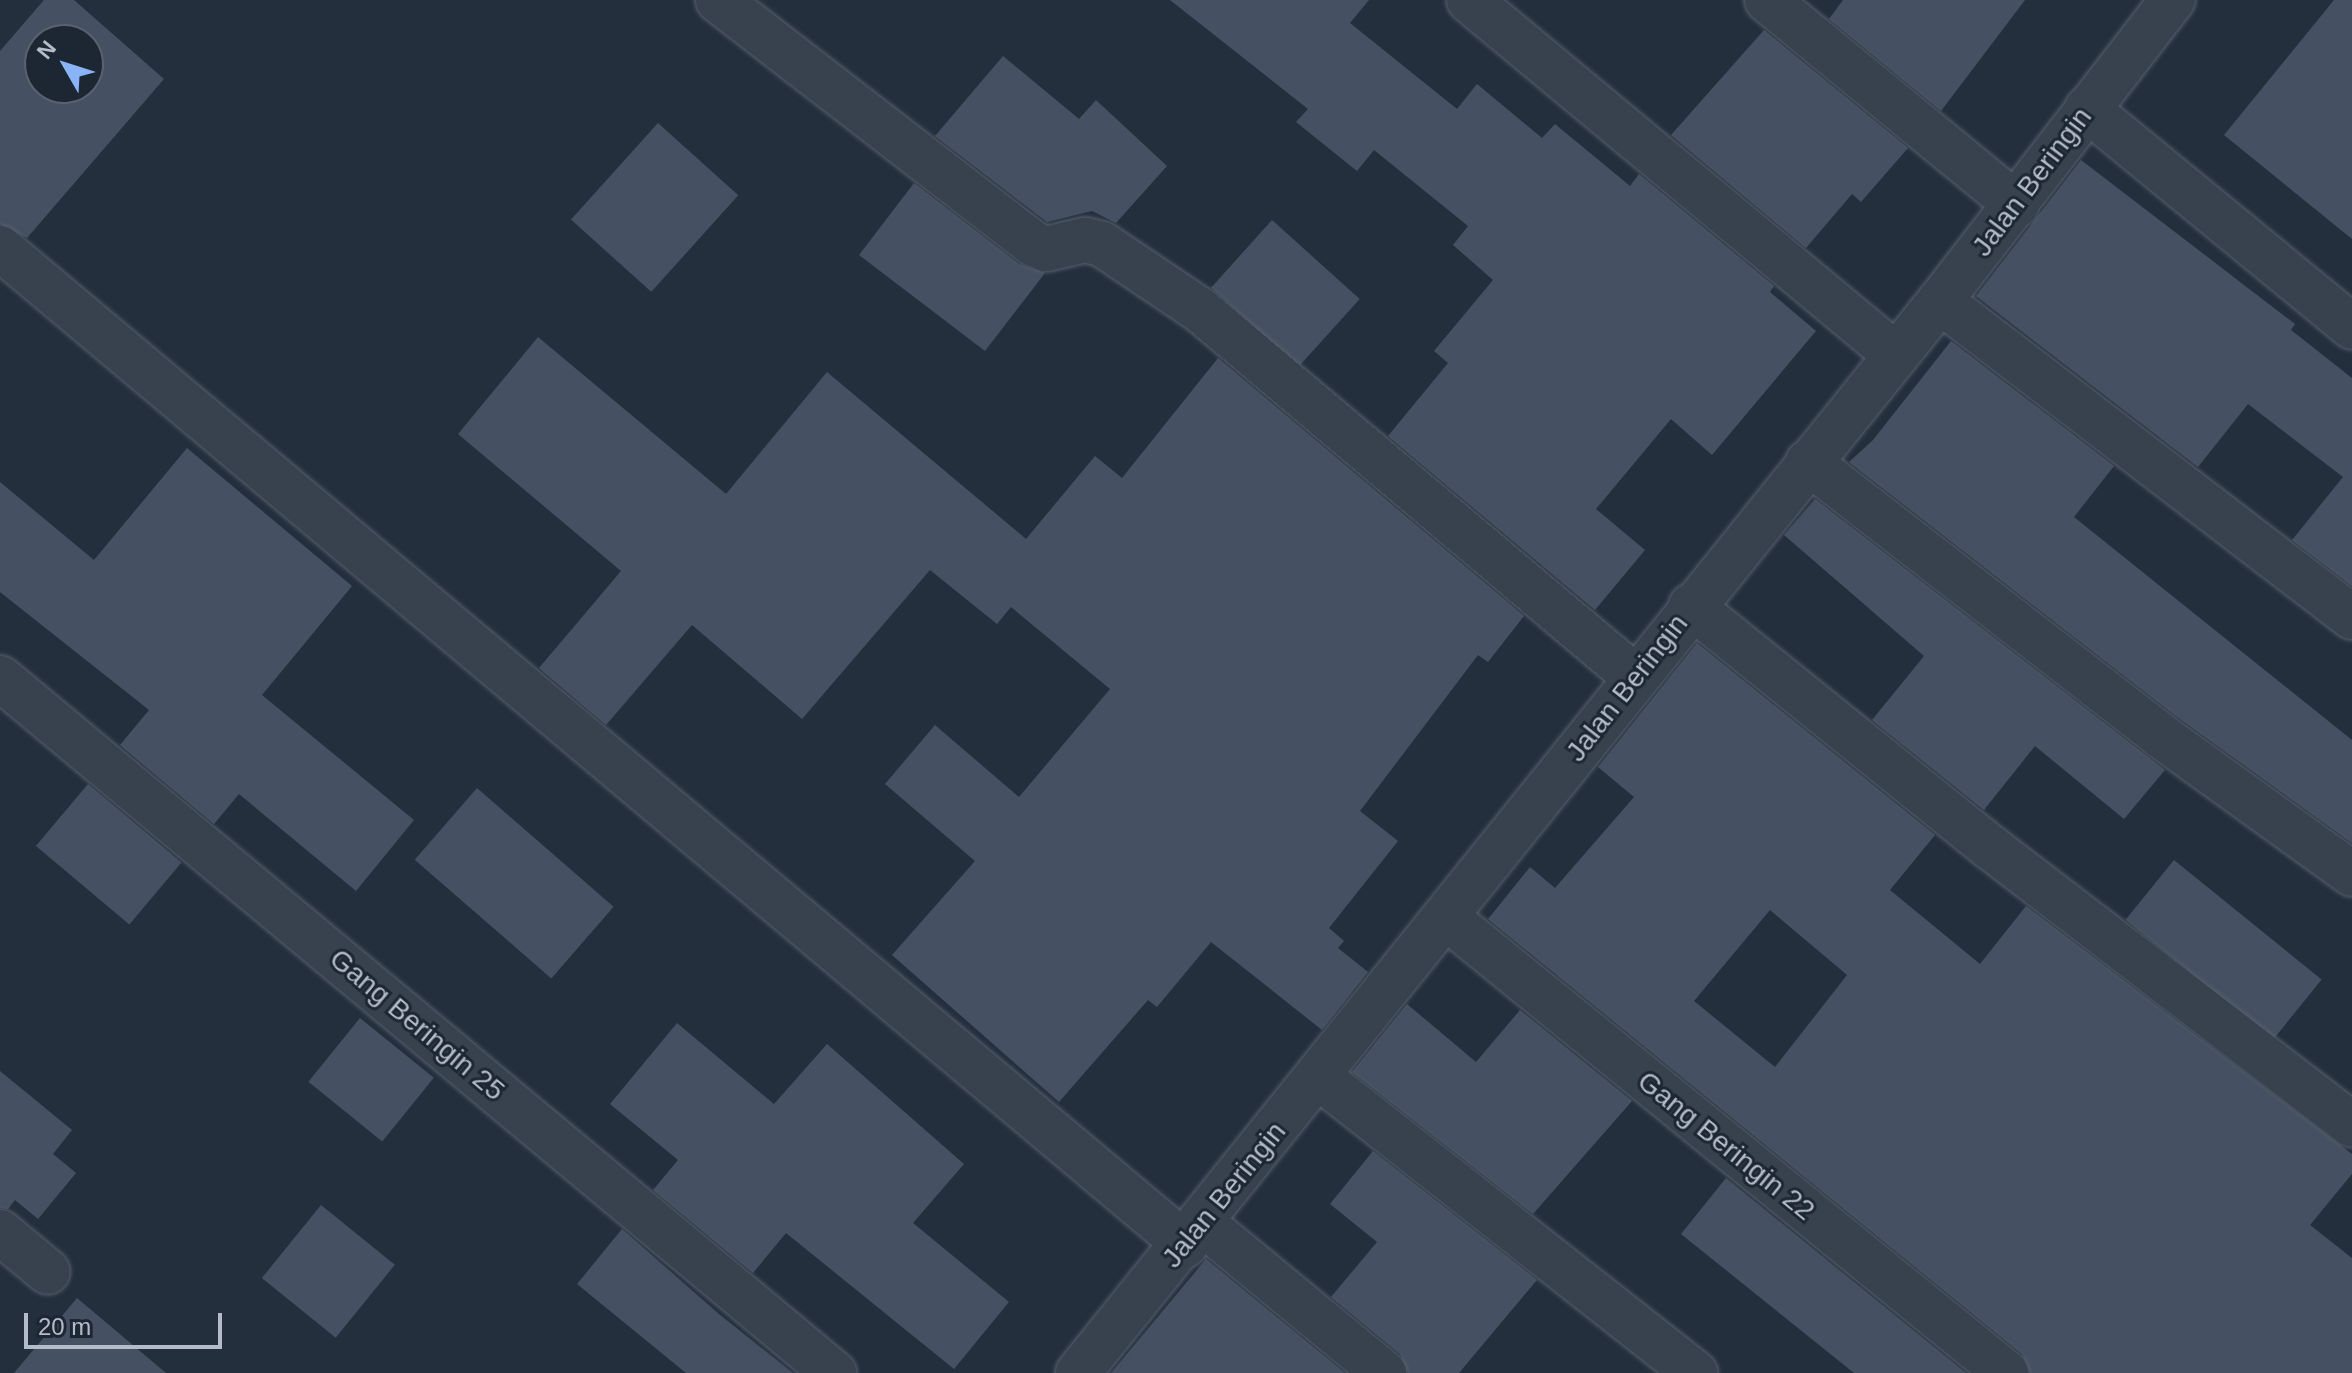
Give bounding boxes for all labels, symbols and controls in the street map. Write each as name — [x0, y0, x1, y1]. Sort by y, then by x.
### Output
north arrow — [24, 24, 104, 104]
text: N — [32, 36, 61, 64]
street label: Jalan Beringin — [1965, 101, 2099, 263]
street label: Jalan Beringin — [1559, 608, 1695, 768]
street label: Gang Beringin 25 — [323, 942, 511, 1108]
street label: Gang Beringin 22 — [1631, 1064, 1821, 1228]
street label: Jalan Beringin — [1155, 1115, 1293, 1275]
scale bar — [28, 1297, 226, 1347]
text: 20 m — [38, 1313, 91, 1340]

